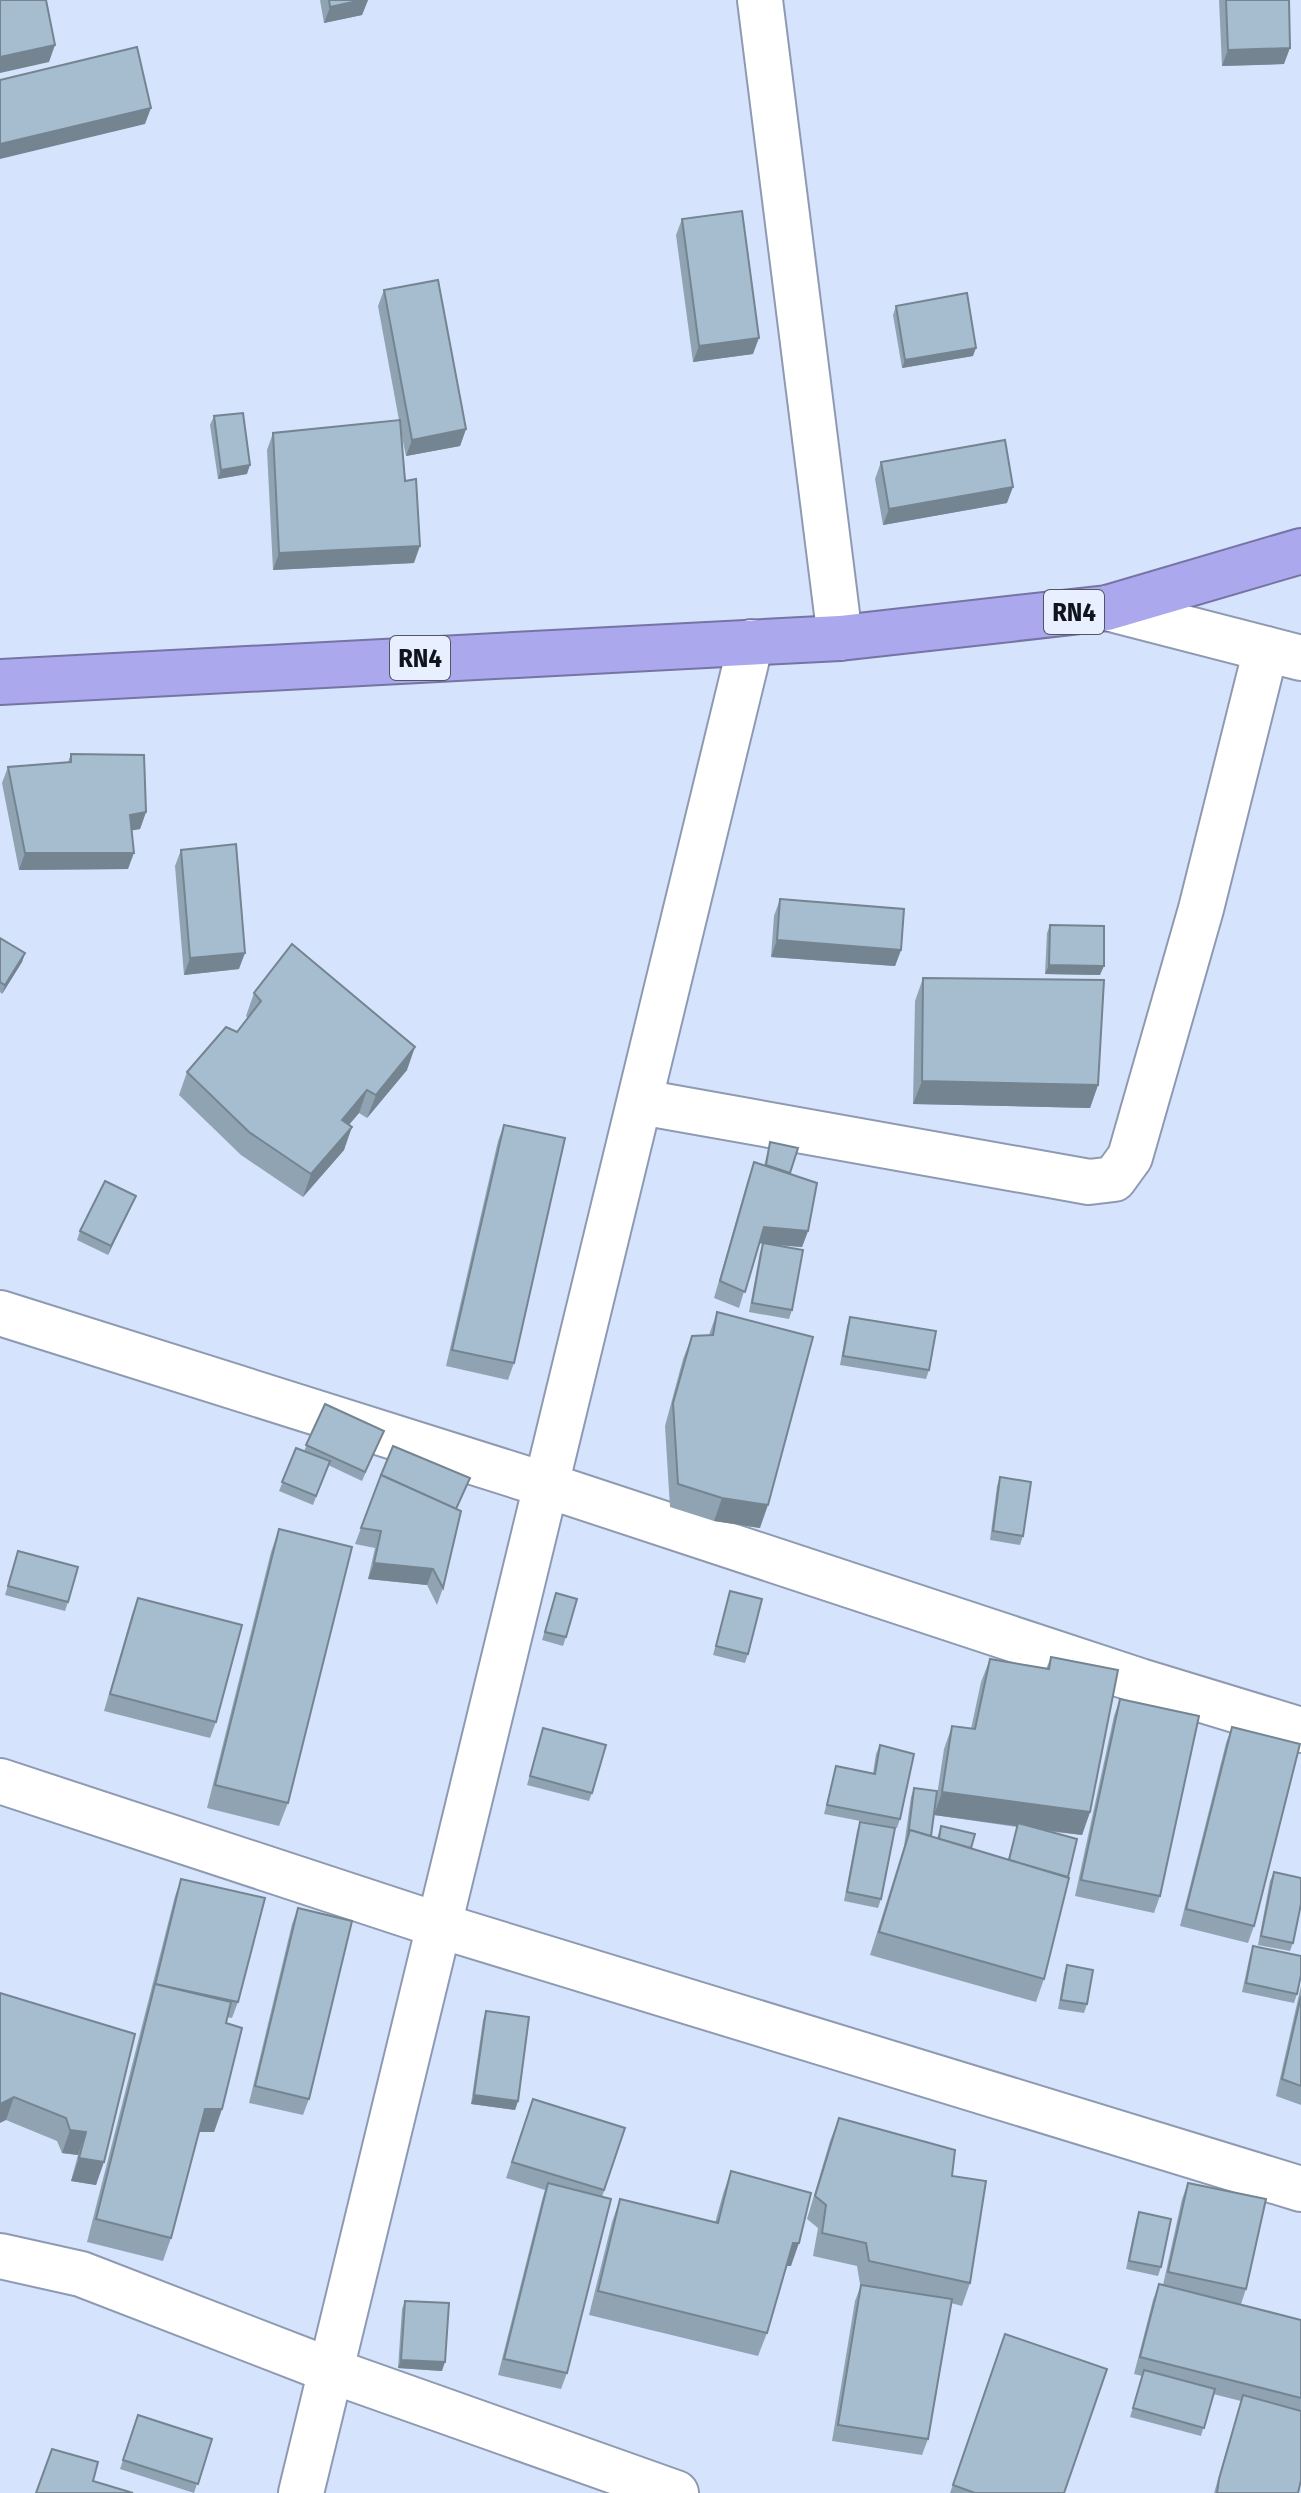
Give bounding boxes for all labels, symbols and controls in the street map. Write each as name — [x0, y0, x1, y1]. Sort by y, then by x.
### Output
road number: RN4 — [1044, 590, 1104, 634]
road number: RN4 — [390, 636, 450, 680]

